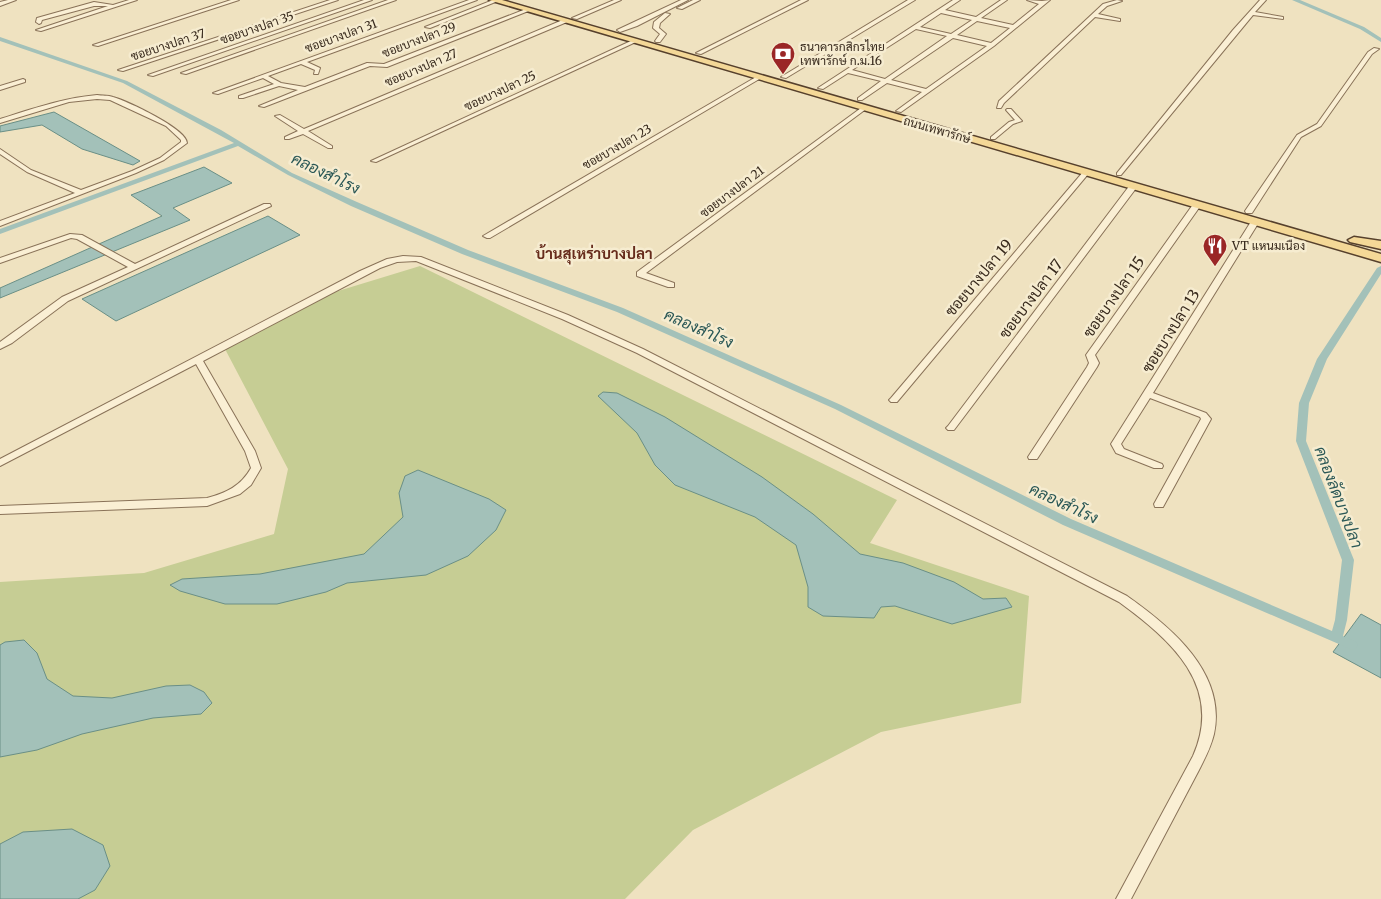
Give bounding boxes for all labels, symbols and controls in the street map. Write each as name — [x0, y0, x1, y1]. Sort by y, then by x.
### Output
street label: ซอยบางปลา 35 — [218, 8, 296, 47]
street label: ซอยบางปลา 31 — [303, 15, 379, 56]
street label: ซอยบางปลา 29 — [380, 19, 458, 60]
street label: ซอยบางปลา 37 — [129, 25, 207, 64]
place label: ธนาคารกสิกรไทย เทพารักษ์ ก.ม.16 — [800, 39, 885, 68]
bank icon: ธนาคารกสิกรไทย เทพารักษ์ ก.ม.16 — [770, 41, 796, 75]
street label: ซอยบางปลา 27 — [382, 45, 459, 90]
street label: ซอยบางปลา 25 — [461, 67, 538, 114]
street label: ถนนเทพารักษ์ — [902, 113, 973, 147]
street label: ซอยบางปลา 23 — [580, 121, 654, 172]
water label: คลองสำโรง — [288, 147, 364, 198]
street label: ซอยบางปลา 21 — [697, 162, 767, 220]
restaurant icon: VT แหนมเนือง — [1202, 233, 1228, 267]
street label: ซอยบางปลา 19 — [941, 235, 1016, 320]
place label: VT แหนมเนือง — [1231, 238, 1305, 253]
district label: บ้านสุเหร่าบางปลา — [535, 244, 653, 265]
street label: ซอยบางปลา 15 — [1079, 252, 1149, 341]
street label: ซอยบางปลา 17 — [995, 255, 1067, 342]
street label: ซอยบางปลา 13 — [1137, 286, 1204, 376]
water label: คลองสำโรง — [661, 303, 737, 352]
water label: คลองลัดบางปลา — [1310, 443, 1368, 551]
water label: คลองสำโรง — [1026, 477, 1102, 528]

